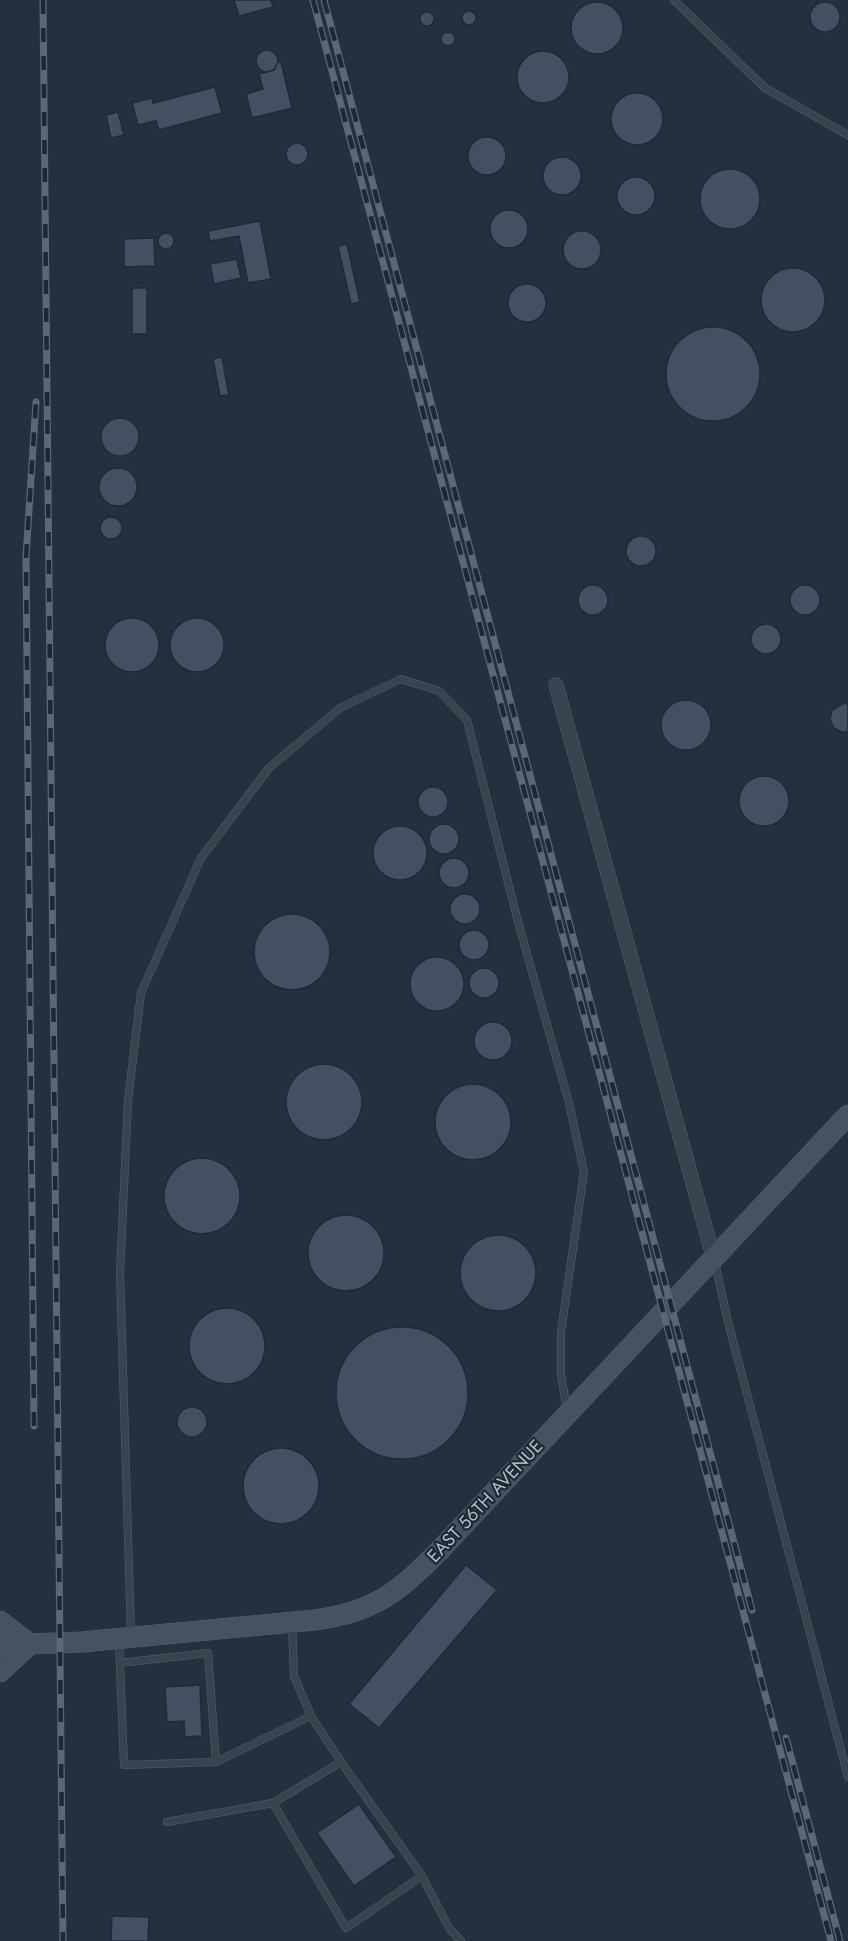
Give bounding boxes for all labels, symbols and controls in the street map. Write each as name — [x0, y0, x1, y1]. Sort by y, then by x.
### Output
street label: EAST 56TH AVENUE — [421, 1434, 549, 1568]

